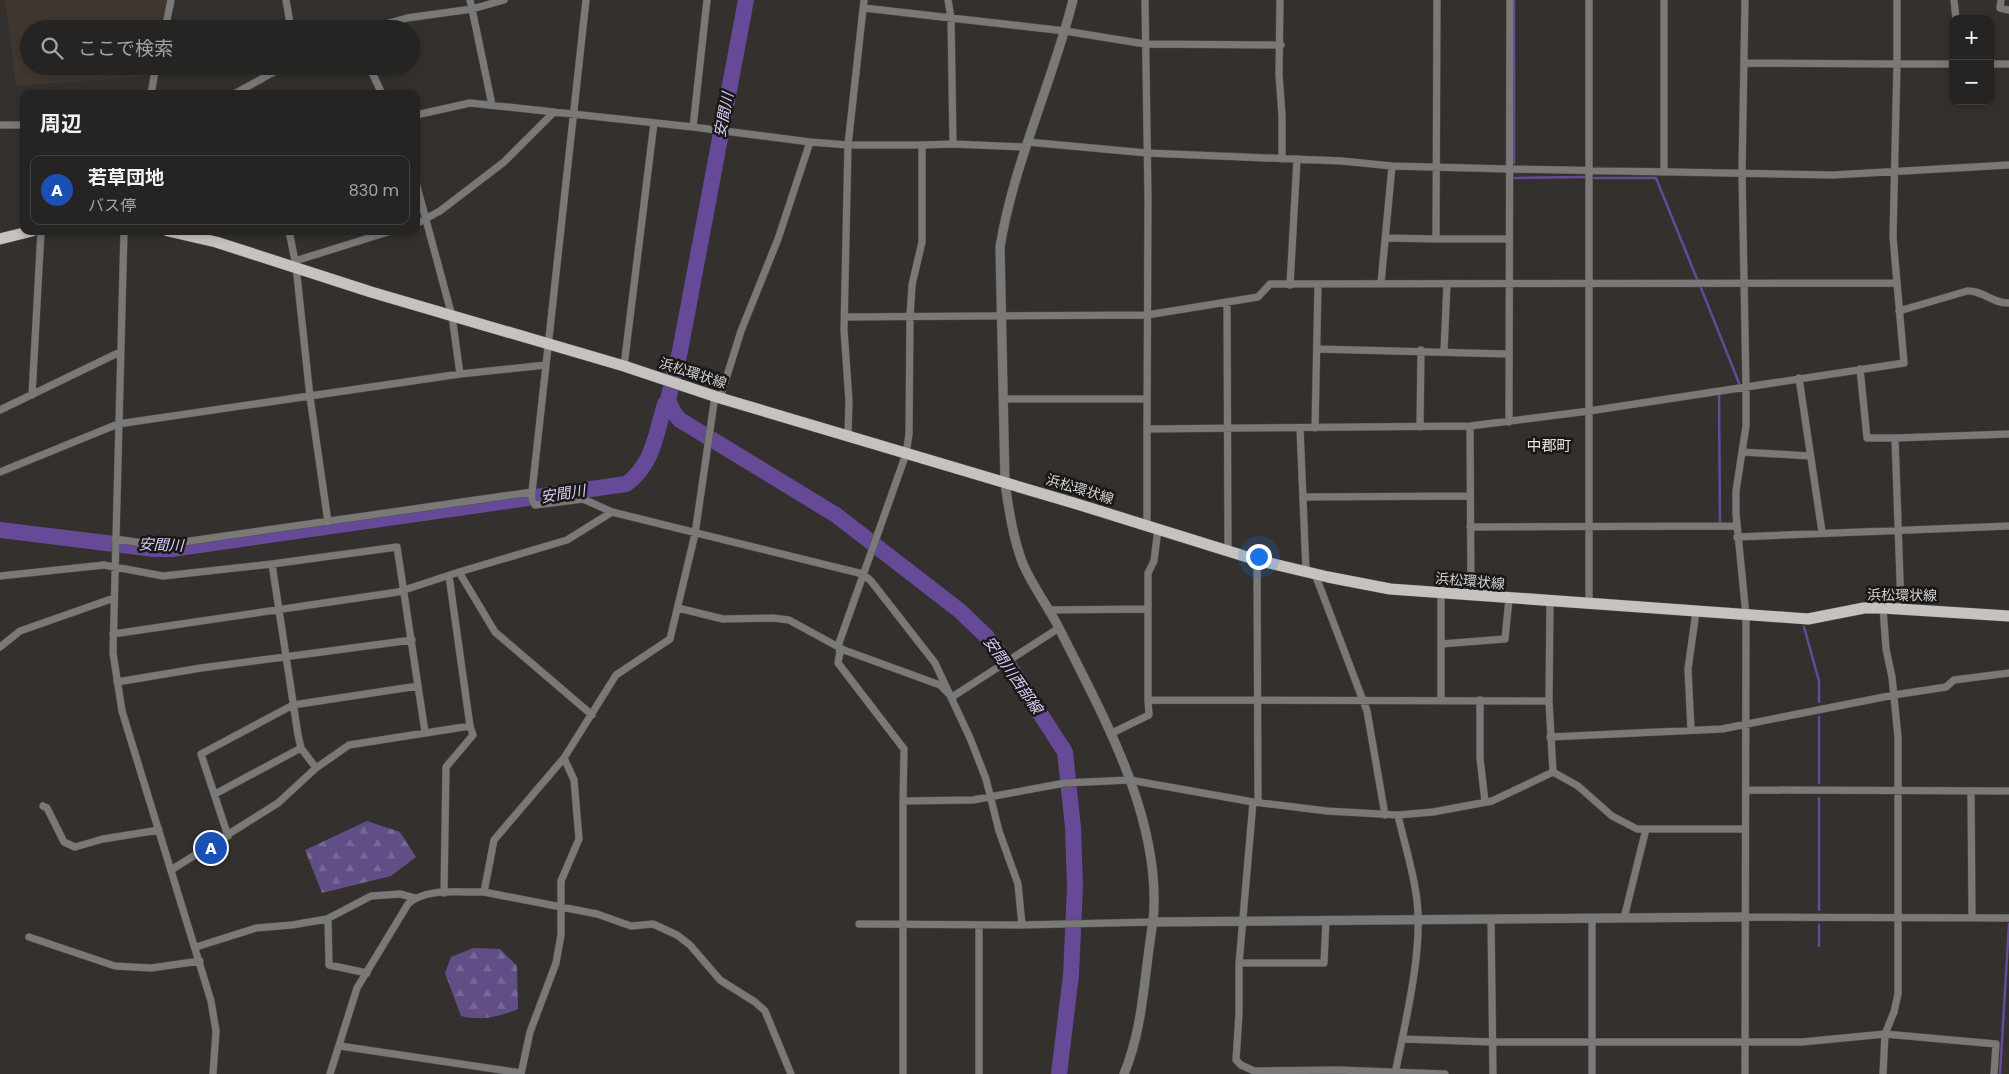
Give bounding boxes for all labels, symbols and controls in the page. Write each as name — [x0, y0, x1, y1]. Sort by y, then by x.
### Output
map controls — [1949, 15, 1994, 105]
button: + — [1949, 15, 1994, 60]
search box — [20, 20, 420, 75]
icon: search — [38, 34, 66, 62]
text: ここで検索 — [78, 35, 173, 62]
button: − — [1949, 60, 1994, 105]
water label: 安間川 — [709, 89, 738, 139]
text: 周辺 — [40, 109, 82, 138]
text: 若草団地 — [88, 164, 164, 191]
text: A — [51, 179, 63, 202]
text: 830 m — [349, 179, 399, 202]
text: バス停 — [88, 194, 136, 217]
street label: 浜松環状線 — [657, 353, 729, 393]
district label: 中郡町 — [1526, 435, 1572, 456]
street label: 浜松環状線 — [1044, 469, 1116, 509]
water label: 安間川 — [539, 479, 589, 507]
water label: 安間川 — [138, 533, 186, 556]
your location — [1246, 544, 1272, 570]
street label: 浜松環状線 — [1434, 568, 1506, 594]
street label: 浜松環状線 — [1867, 584, 1937, 606]
water label: 安間川西部線 — [979, 632, 1049, 719]
pin: A — [195, 829, 227, 867]

